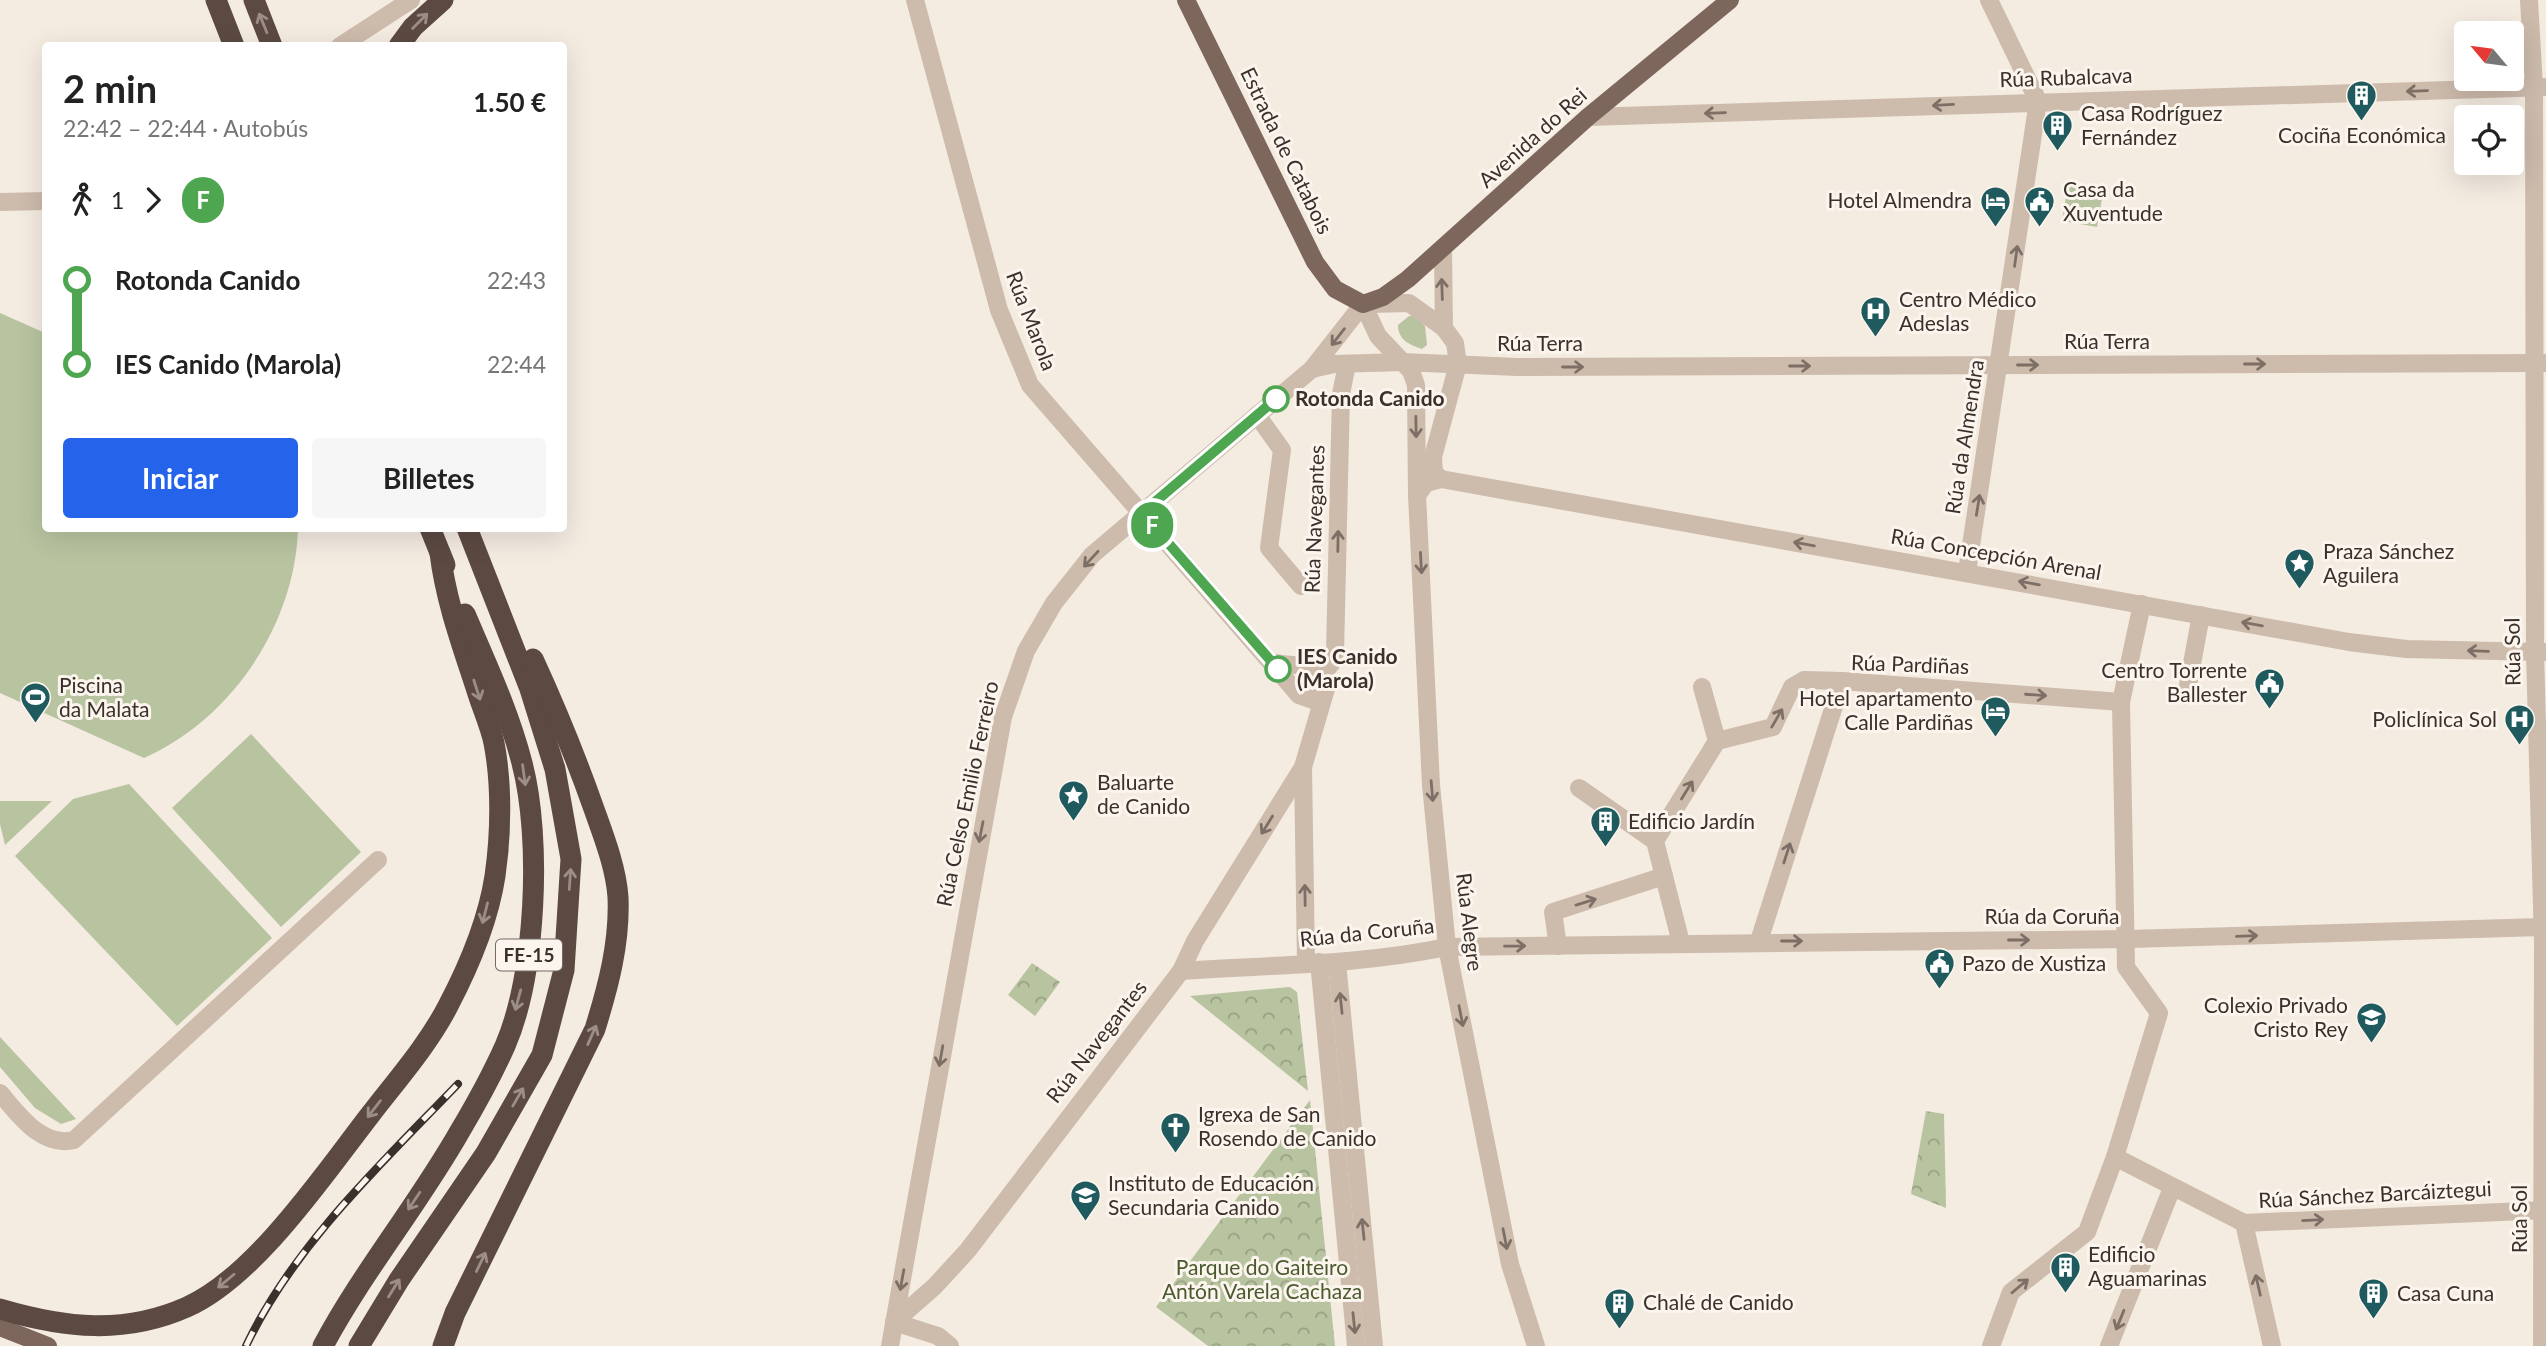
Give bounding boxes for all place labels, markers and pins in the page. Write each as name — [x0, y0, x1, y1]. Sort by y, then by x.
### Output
building icon: Cociña Económica — [2345, 79, 2379, 123]
place label: Casa Rodríguez Fernández — [2081, 100, 2222, 149]
building icon: Casa Rodríguez Fernández — [2041, 109, 2075, 153]
place label: Cociña Económica — [2278, 122, 2446, 147]
place label: Casa da Xuventude — [2063, 176, 2163, 225]
hotel icon: Hotel Almendra — [1978, 184, 2012, 228]
public building icon: Casa da Xuventude — [2023, 185, 2057, 229]
place label: Hotel Almendra — [1827, 187, 1972, 212]
place label: Centro Médico Adeslas — [1899, 286, 2036, 335]
hospital icon: Centro Médico Adeslas — [1859, 295, 1893, 339]
place label: Rotonda Canido — [1295, 385, 1445, 410]
marker: Rotonda Canido — [1263, 386, 1289, 412]
place label: Praza Sánchez Aguilera — [2323, 538, 2454, 587]
place icon: Praza Sánchez Aguilera — [2283, 547, 2317, 591]
place label: IES Canido (Marola) — [1297, 643, 1398, 692]
marker: IES Canido (Marola) — [1265, 656, 1291, 682]
place label: Centro Torrente Ballester — [2101, 657, 2247, 706]
public building icon: Centro Torrente Ballester — [2253, 666, 2287, 710]
place label: Piscina da Malata — [59, 672, 149, 721]
sports icon: Piscina da Malata — [19, 681, 53, 725]
place label: Hotel apartamento Calle Pardiñas — [1799, 685, 1973, 734]
hotel icon: Hotel apartamento Calle Pardiñas — [1979, 694, 2013, 738]
hospital icon: Policlínica Sol — [2503, 703, 2537, 747]
place label: Policlínica Sol — [2372, 706, 2497, 731]
place label: Baluarte de Canido — [1097, 769, 1190, 818]
place icon: Baluarte de Canido — [1057, 778, 1091, 822]
building icon: Edificio Jardín — [1588, 805, 1622, 849]
place label: Edificio Jardín — [1628, 808, 1755, 833]
public building icon: Pazo de Xustiza — [1922, 947, 1956, 991]
place label: Pazo de Xustiza — [1962, 950, 2106, 975]
place label: Colexio Privado Cristo Rey — [2204, 992, 2348, 1041]
school or university icon: Colexio Privado Cristo Rey — [2354, 1001, 2388, 1045]
place label: Igrexa de San Rosendo de Canido — [1198, 1101, 1377, 1150]
church icon: Igrexa de San Rosendo de Canido — [1158, 1110, 1192, 1154]
place label: Instituto de Educación Secundaria Canido — [1108, 1170, 1314, 1219]
school or university icon: Instituto de Educación Secundaria Canido — [1068, 1179, 1102, 1223]
place label: Edificio Aguamarinas — [2088, 1241, 2207, 1290]
building icon: Edificio Aguamarinas — [2048, 1250, 2082, 1294]
building icon: Casa Cuna — [2357, 1277, 2391, 1321]
place label: Casa Cuna — [2397, 1280, 2494, 1305]
building icon: Chalé de Canido — [1603, 1286, 1637, 1330]
place label: Chalé de Canido — [1643, 1289, 1794, 1314]

